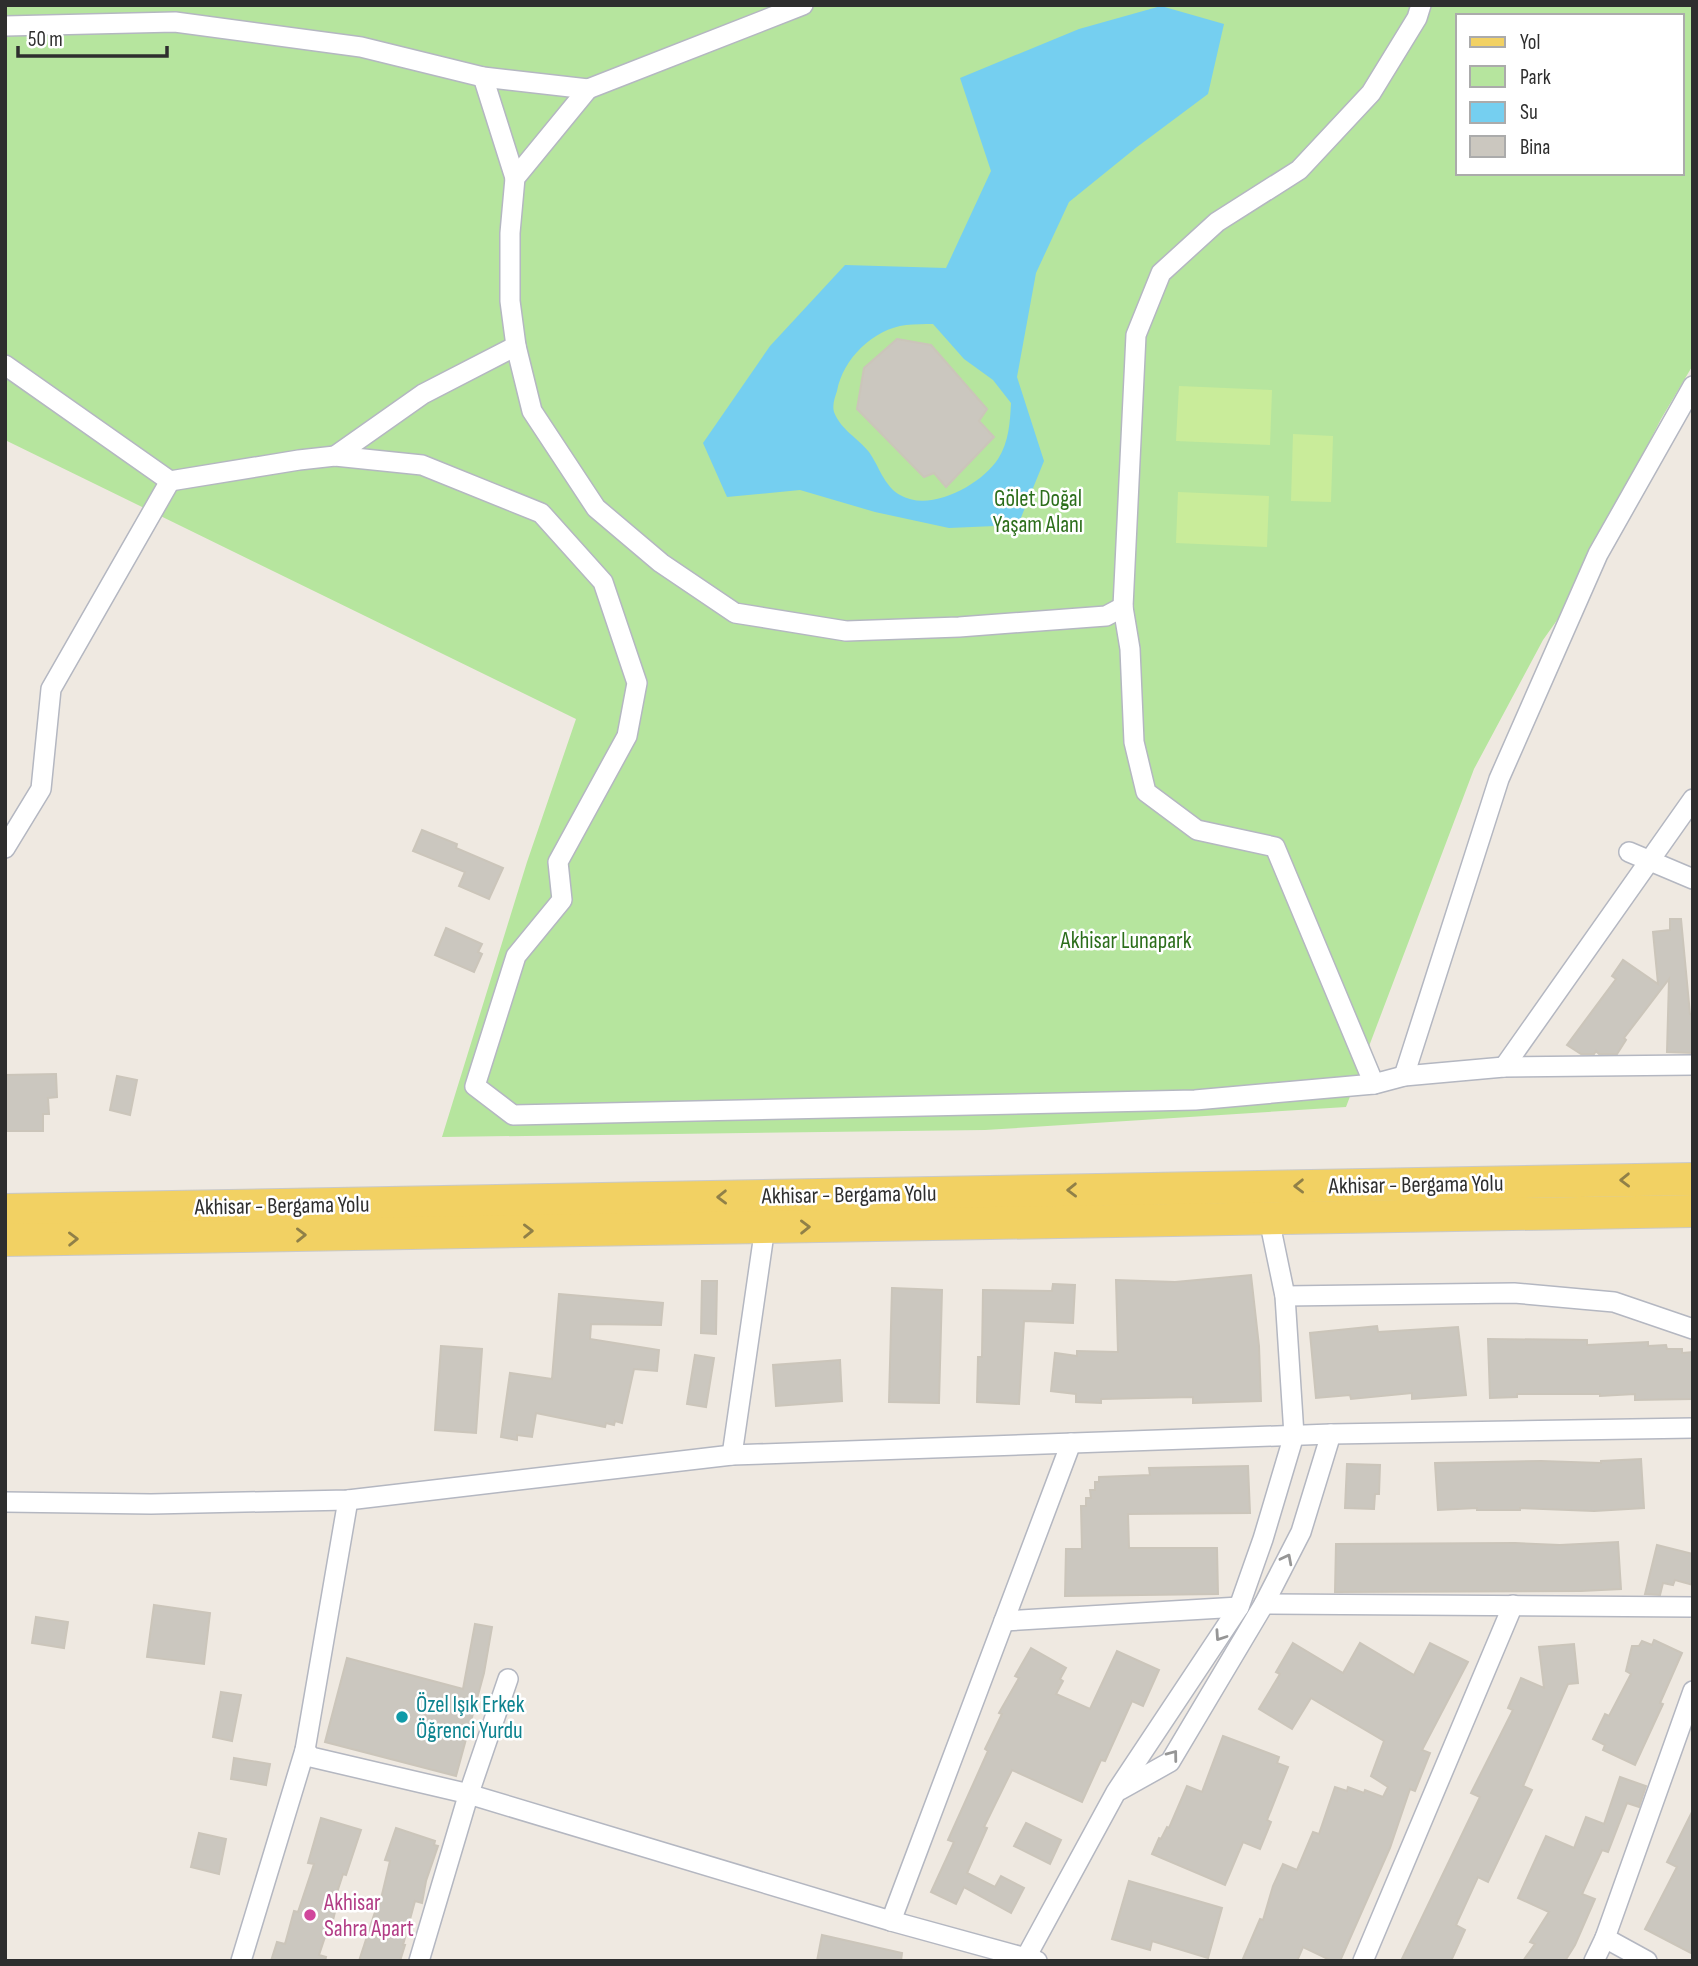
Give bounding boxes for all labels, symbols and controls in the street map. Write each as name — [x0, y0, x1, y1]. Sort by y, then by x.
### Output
scale bar — [18, 14, 166, 58]
legend — [1456, 14, 1684, 175]
text: 50 m — [28, 27, 63, 52]
text: Yol — [1520, 30, 1540, 55]
text: Park — [1520, 65, 1551, 90]
text: Su — [1520, 100, 1538, 125]
text: Bina — [1520, 135, 1550, 160]
park label: Gölet Doğal Yaşam Alanı — [993, 485, 1083, 539]
park label: Akhisar Lunapark — [1060, 927, 1192, 955]
street label: Akhisar - Bergama Yolu — [1327, 1169, 1504, 1201]
one-way arrow — [1619, 1172, 1629, 1188]
one-way arrow — [1293, 1178, 1304, 1194]
street label: Akhisar - Bergama Yolu — [760, 1179, 937, 1211]
one-way arrow — [1066, 1182, 1076, 1198]
one-way arrow — [716, 1189, 727, 1204]
street label: Akhisar - Bergama Yolu — [193, 1190, 370, 1222]
one-way arrow — [800, 1219, 811, 1234]
one-way arrow — [524, 1223, 534, 1239]
one-way arrow — [296, 1227, 307, 1243]
one-way arrow — [68, 1231, 79, 1246]
one-way arrow — [1279, 1554, 1292, 1566]
one-way arrow — [1216, 1628, 1228, 1641]
place label: Özel Işık Erkek Öğrenci Yurdu — [416, 1691, 525, 1745]
marker: Özel Işık Erkek Öğrenci Yurdu — [394, 1709, 410, 1725]
one-way arrow — [1164, 1751, 1177, 1763]
place label: Akhisar Sahra Apart — [323, 1889, 414, 1943]
marker: Akhisar Sahra Apart — [302, 1907, 318, 1923]

